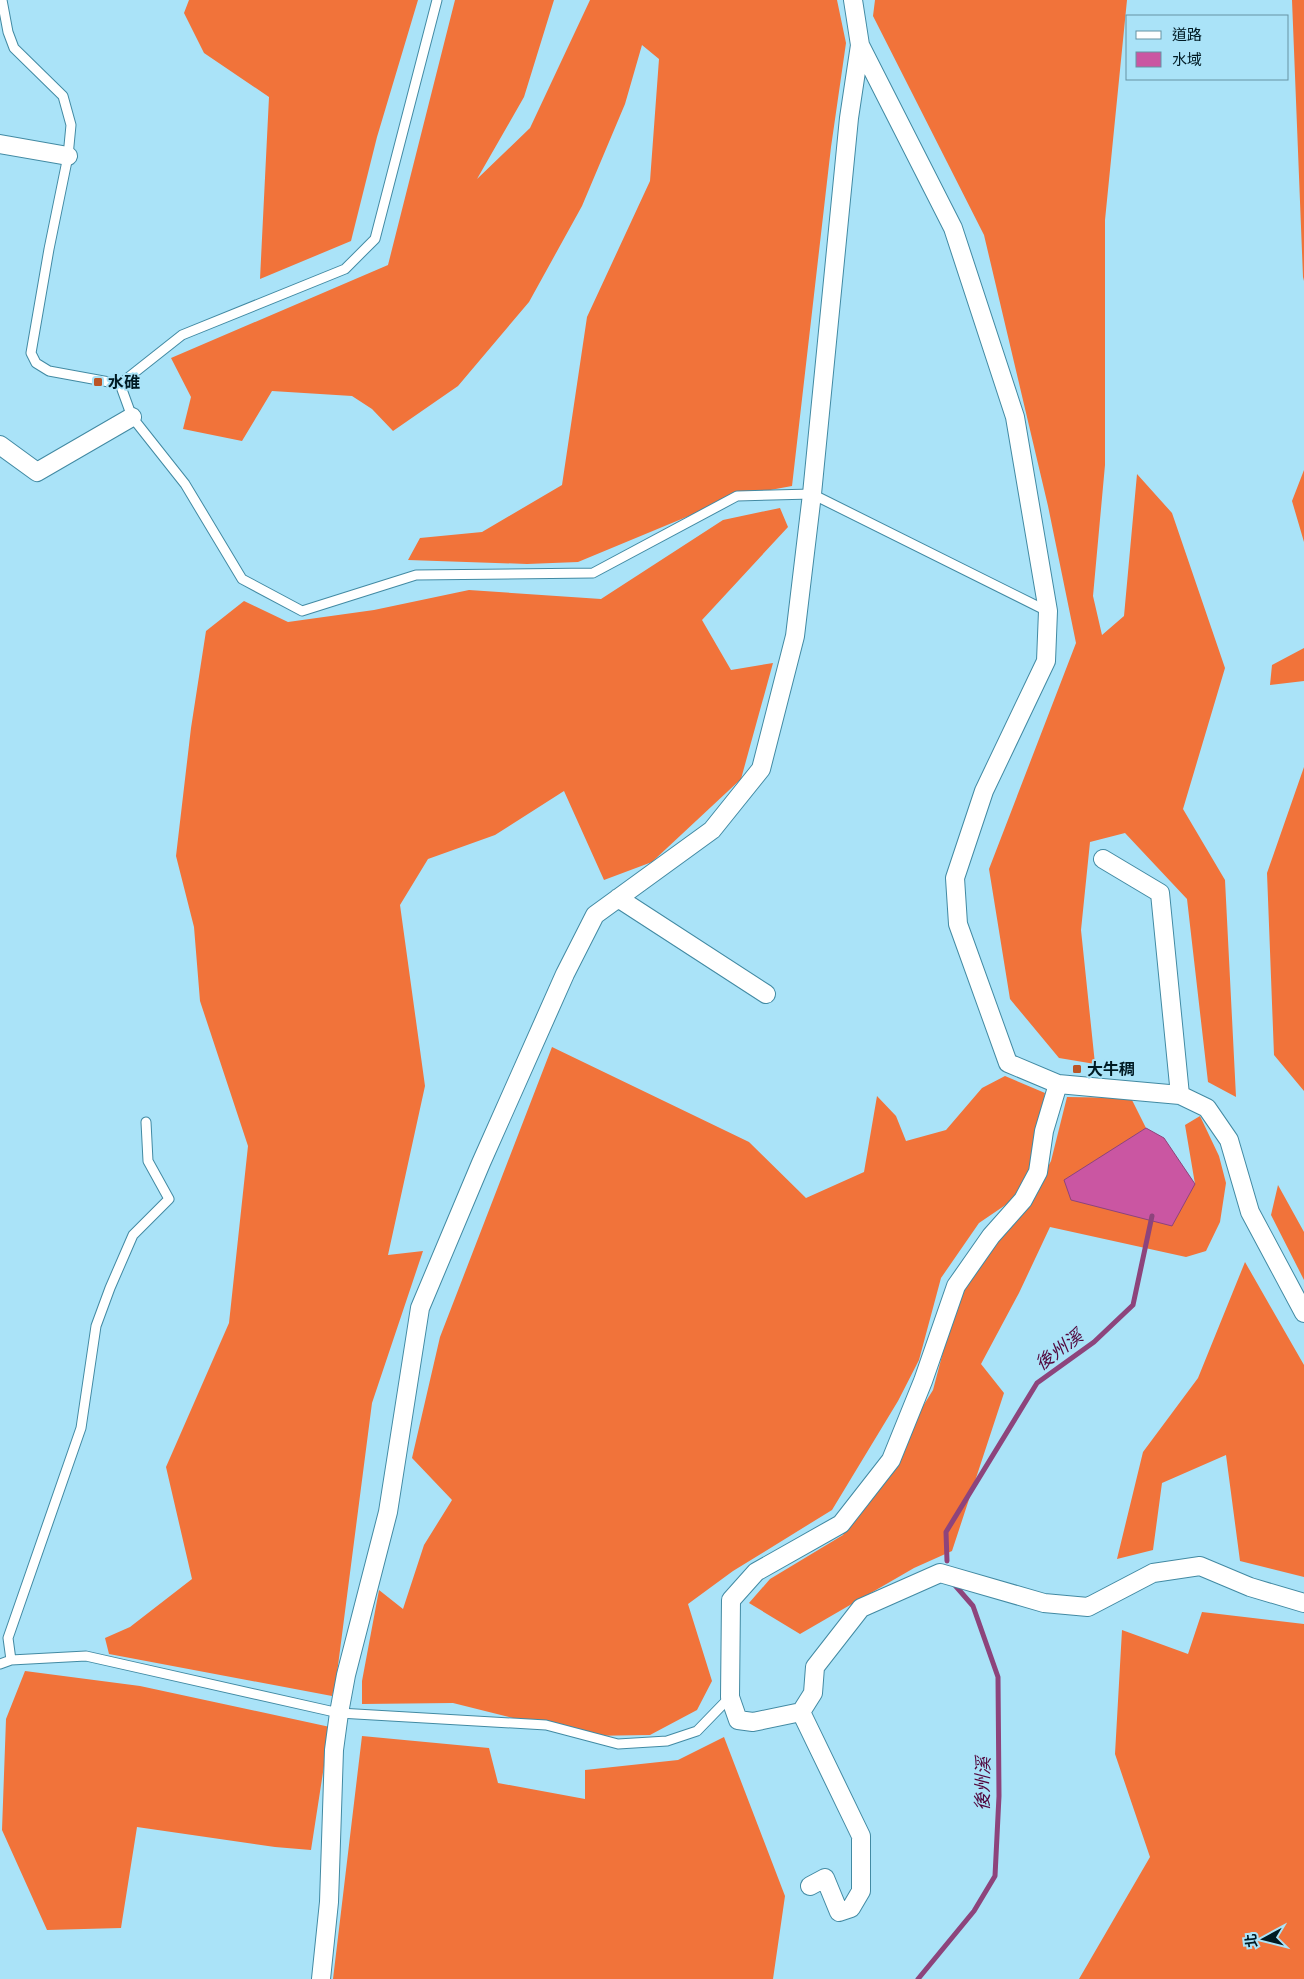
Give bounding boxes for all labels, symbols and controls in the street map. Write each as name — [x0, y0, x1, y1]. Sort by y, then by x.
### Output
legend — [1126, 15, 1289, 80]
text: 道路 — [1172, 26, 1202, 44]
text: 水域 — [1172, 51, 1202, 69]
place label: 水碓 — [108, 373, 140, 392]
marker: 水碓 — [92, 376, 104, 388]
place label: 大牛稠 — [1087, 1060, 1135, 1079]
marker: 大牛稠 — [1071, 1063, 1083, 1075]
water label: 後州溪 — [1031, 1323, 1089, 1374]
water label: 後州溪 — [972, 1754, 994, 1811]
north arrow — [1239, 1914, 1289, 1964]
text: 北 — [1242, 1933, 1260, 1949]

